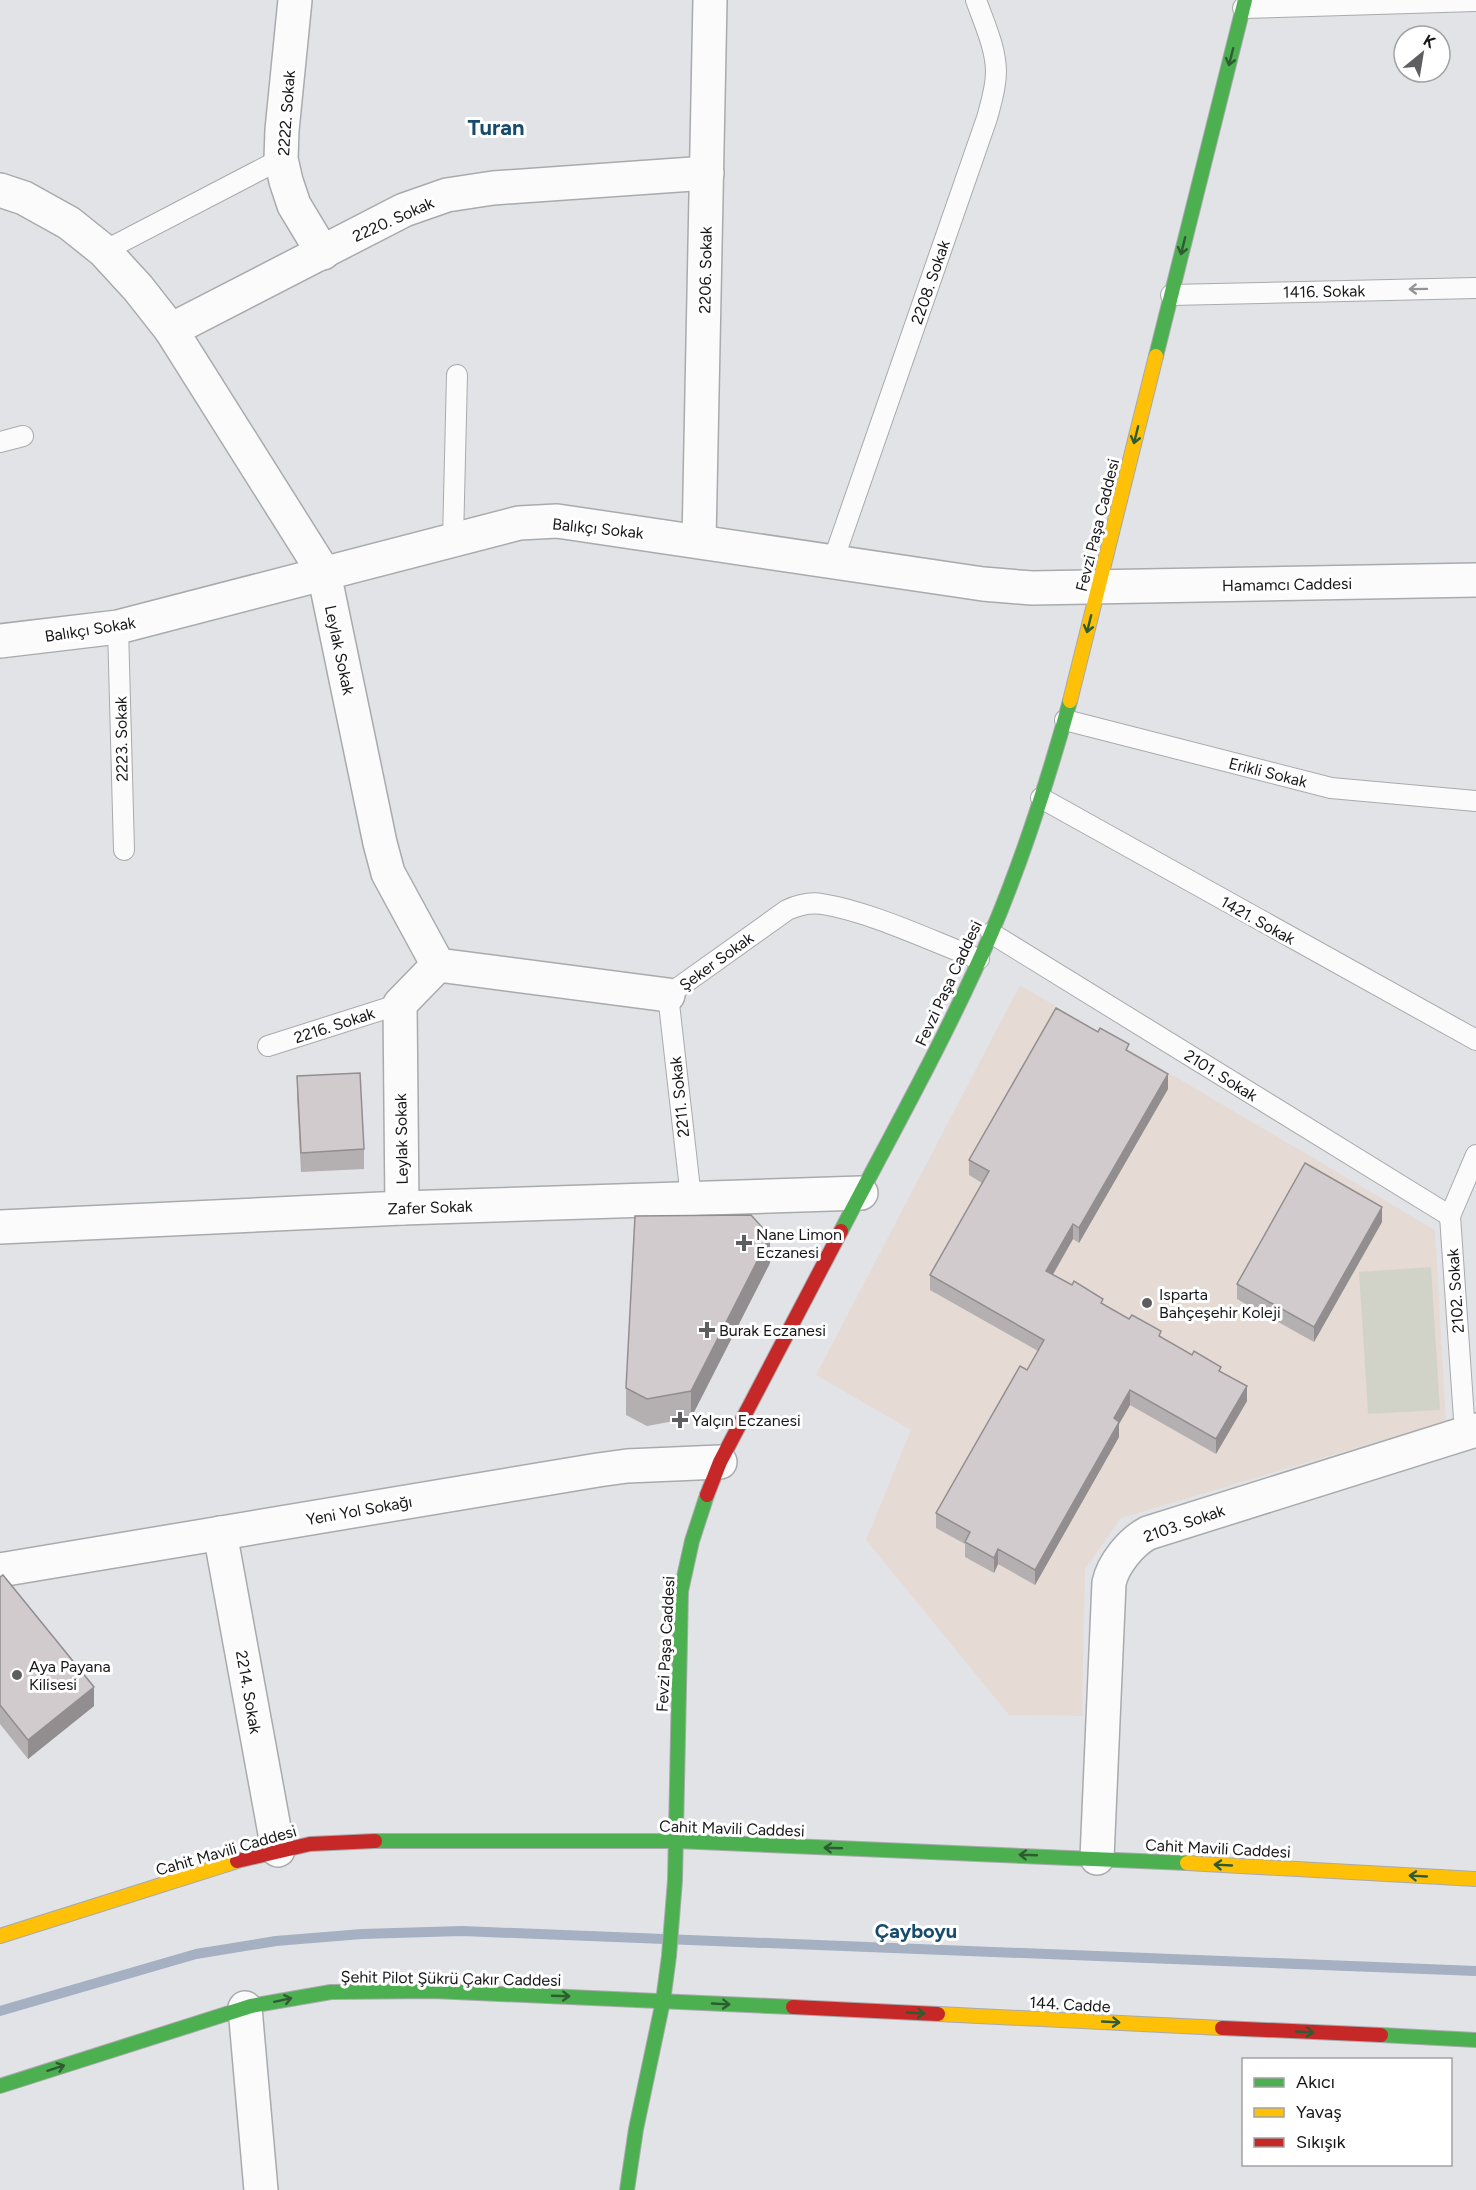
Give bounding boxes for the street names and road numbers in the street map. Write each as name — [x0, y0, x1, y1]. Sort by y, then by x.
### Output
street label: 2222. Sokak — [274, 69, 299, 156]
street label: 2220. Sokak — [350, 193, 437, 246]
street label: 2206. Sokak — [695, 226, 716, 314]
street label: 2208. Sokak — [907, 237, 954, 327]
street label: 1416. Sokak — [1283, 281, 1365, 302]
street label: Fevzi Paşa Caddesi — [1072, 457, 1123, 594]
street label: Balıkçı Sokak — [551, 514, 645, 543]
street label: Hamamcı Caddesi — [1222, 574, 1352, 595]
street label: Leylak Sokak — [321, 603, 358, 697]
street label: Balıkçı Sokak — [43, 613, 137, 646]
street label: 2223. Sokak — [111, 696, 132, 782]
street label: Erikli Sokak — [1227, 754, 1309, 791]
street label: 1421. Sokak — [1217, 892, 1298, 949]
street label: Fevzi Paşa Caddesi — [911, 917, 986, 1049]
street label: Şeker Sokak — [676, 928, 757, 995]
street label: 2216. Sokak — [292, 1003, 377, 1047]
street label: 2101. Sokak — [1181, 1046, 1261, 1105]
street label: 2211. Sokak — [666, 1055, 693, 1138]
street label: Leylak Sokak — [391, 1093, 412, 1185]
street label: Zafer Sokak — [387, 1197, 473, 1218]
street label: 2102. Sokak — [1443, 1248, 1468, 1334]
street label: Yeni Yol Sokağı — [305, 1492, 414, 1529]
street label: 2103. Sokak — [1141, 1501, 1227, 1546]
street label: Fevzi Paşa Caddesi — [652, 1576, 679, 1713]
street label: 2214. Sokak — [232, 1649, 265, 1735]
street label: Cahit Mavili Caddesi — [659, 1816, 805, 1841]
street label: Cahit Mavili Caddesi — [154, 1821, 299, 1880]
street label: Cahit Mavili Caddesi — [1145, 1835, 1291, 1862]
street label: Şehit Pilot Şükrü Çakır Caddesi — [341, 1967, 561, 1990]
street label: 144. Cadde — [1029, 1993, 1111, 2016]

